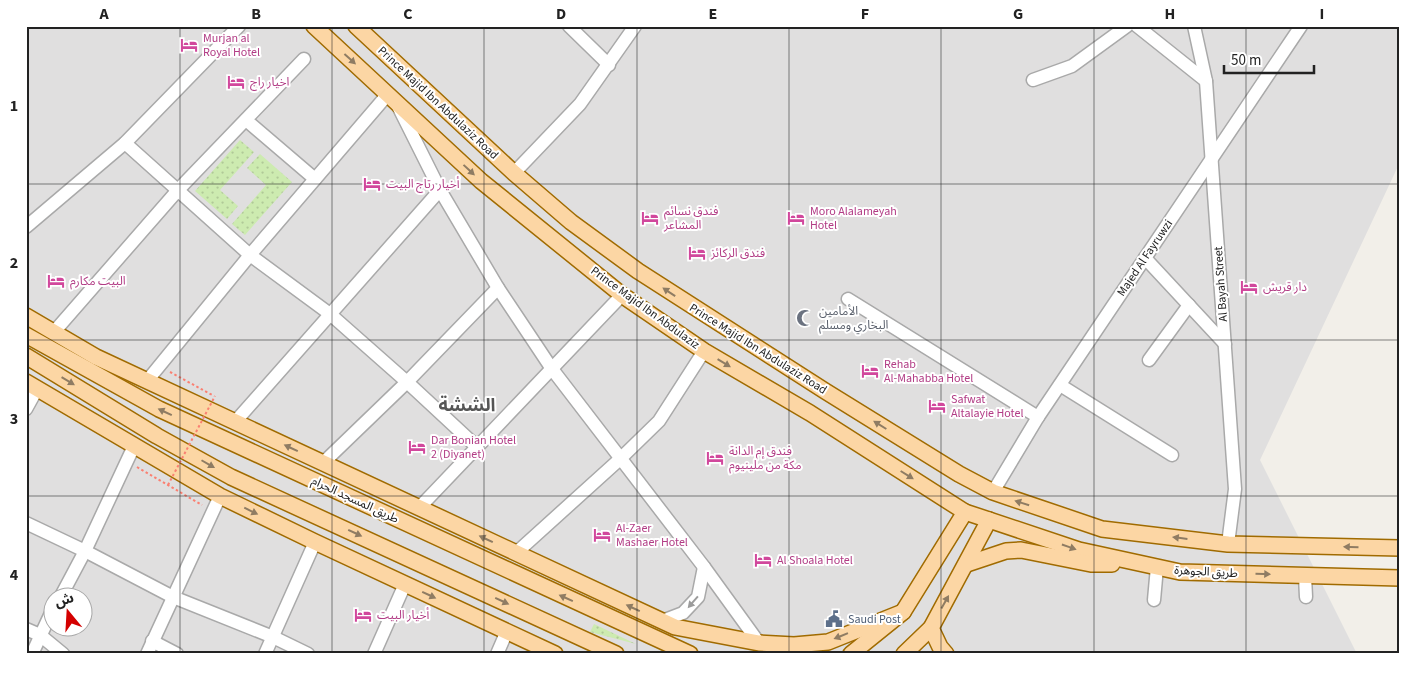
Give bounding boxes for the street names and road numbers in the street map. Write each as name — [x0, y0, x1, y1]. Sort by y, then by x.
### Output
street label: Prince Majid Ibn Abdulaziz Road — [374, 42, 502, 164]
street label: Majed Al Fayruwzi — [1113, 216, 1177, 300]
street label: Al Bayah Street — [1210, 246, 1232, 322]
street label: Prince Majid Ibn Abdulaziz — [587, 263, 703, 353]
street label: Prince Majid Ibn Abdulaziz Road — [686, 300, 830, 398]
street label: طريق المسجد الحرام — [309, 472, 401, 528]
street label: طريق الجوهرة — [1174, 562, 1238, 582]

